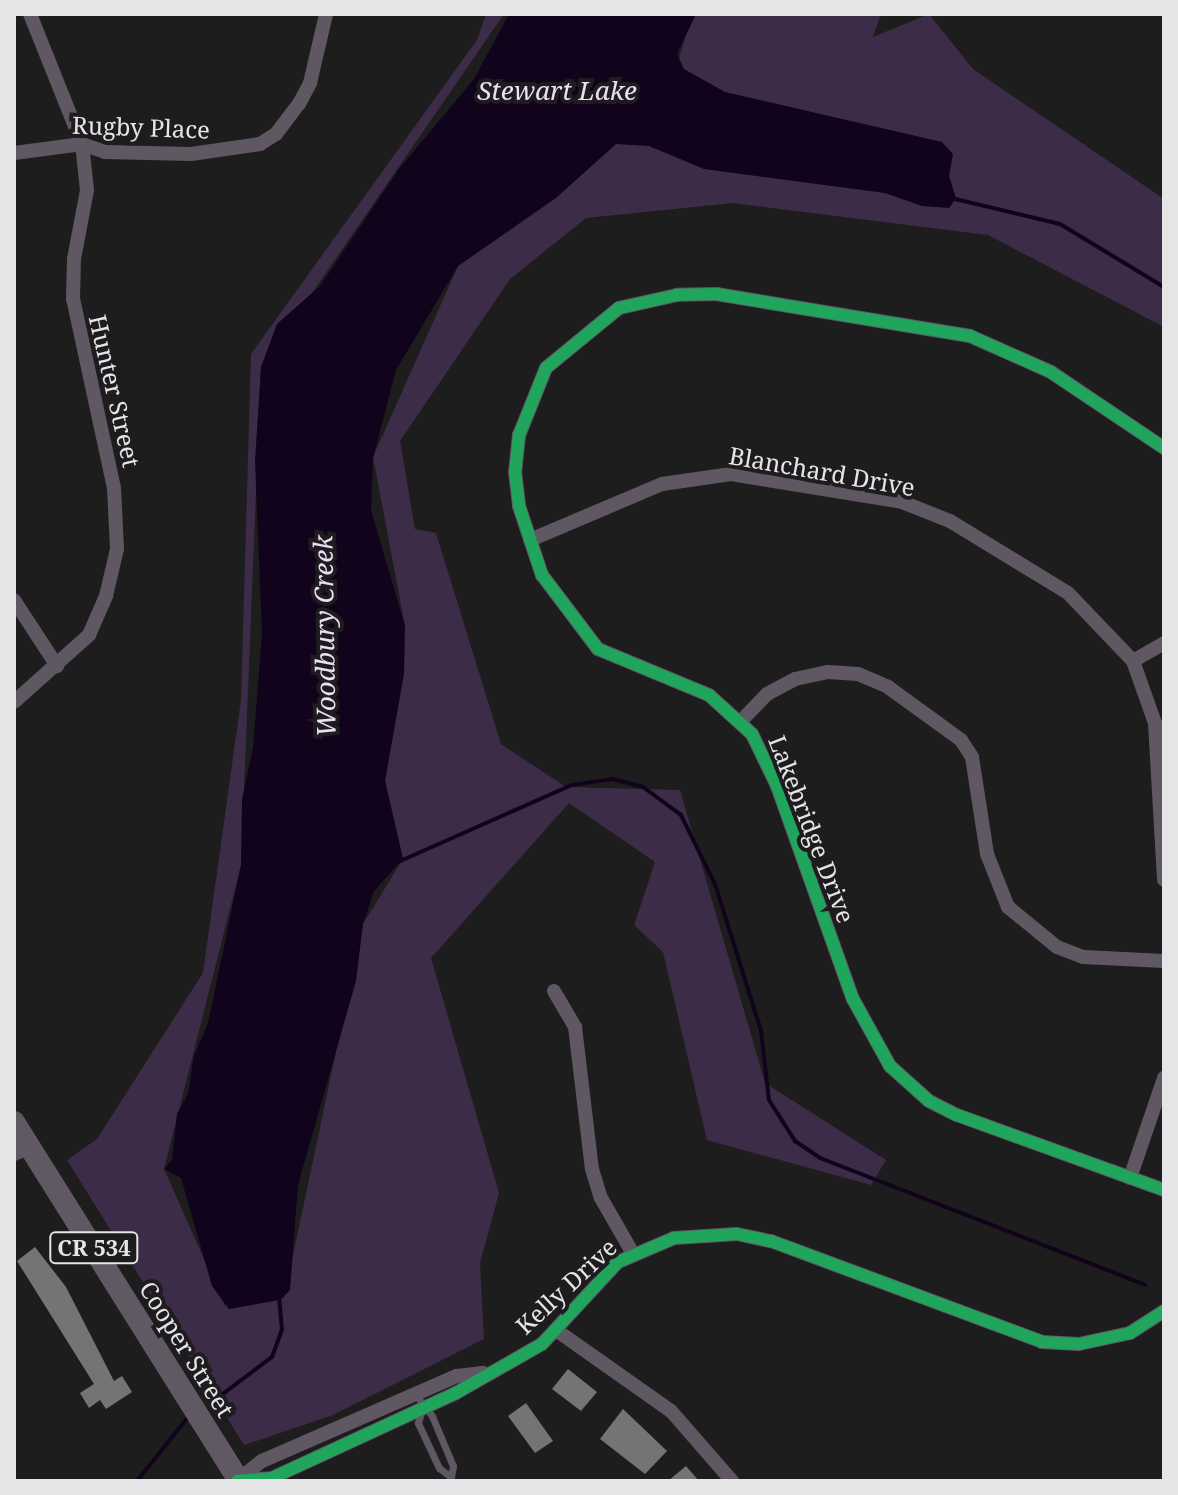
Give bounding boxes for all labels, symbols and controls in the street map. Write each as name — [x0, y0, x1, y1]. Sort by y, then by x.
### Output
water label: Stewart Lake — [477, 75, 637, 107]
street label: Rugby Place — [72, 110, 210, 144]
street label: Hunter Street — [83, 312, 147, 470]
street label: Blanchard Drive — [727, 440, 917, 502]
water label: Woodbury Creek — [308, 535, 342, 737]
street label: Lakebridge Drive — [763, 731, 861, 927]
road number: CR 534 — [48, 1230, 140, 1266]
street label: Kelly Drive — [510, 1232, 622, 1340]
street label: Cooper Street — [134, 1276, 240, 1422]

